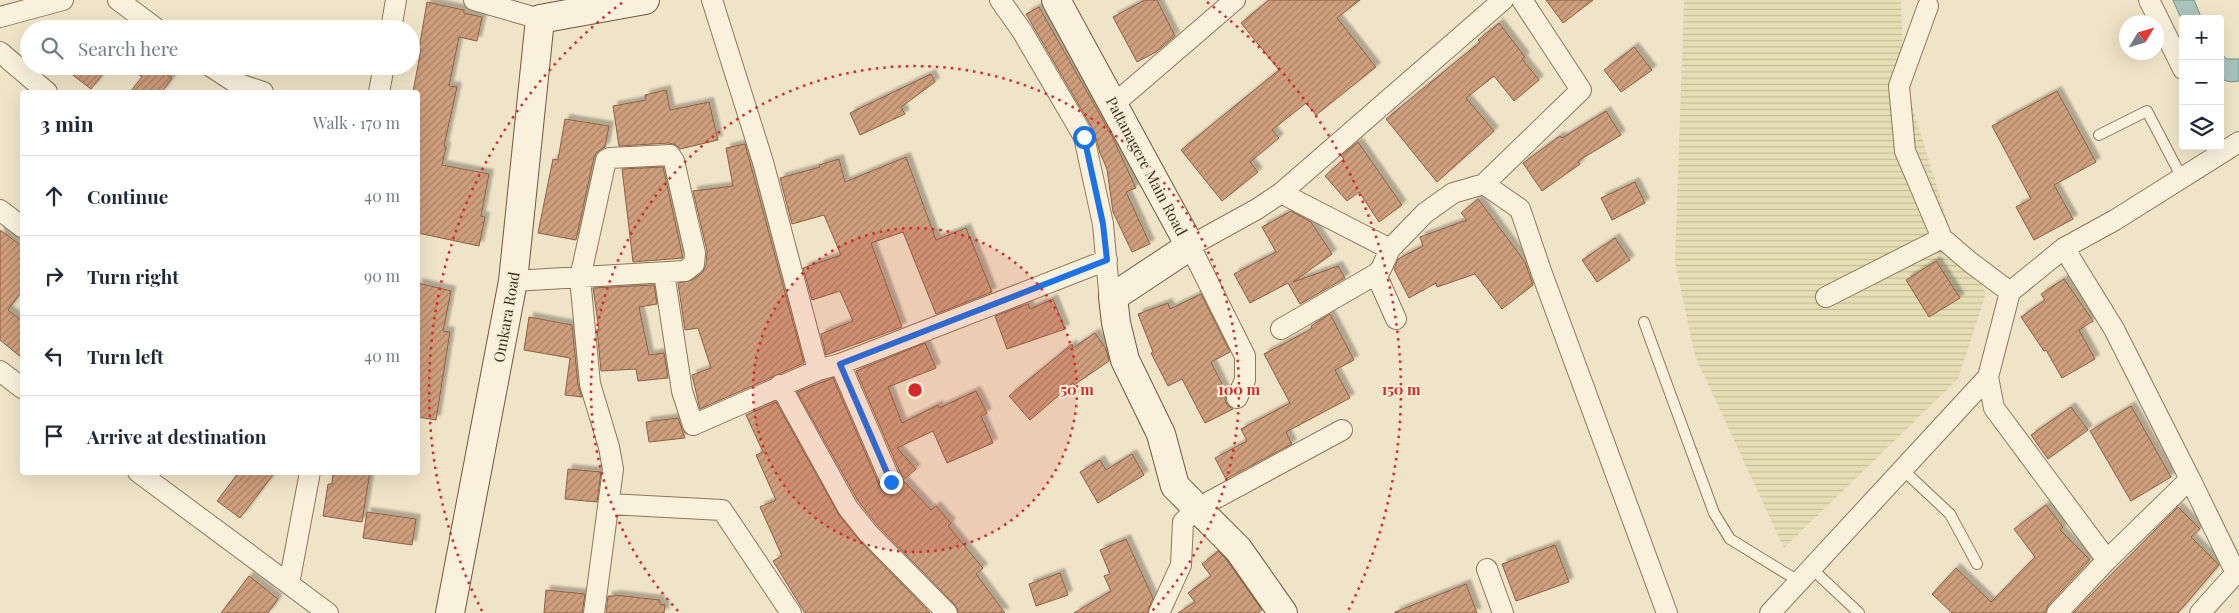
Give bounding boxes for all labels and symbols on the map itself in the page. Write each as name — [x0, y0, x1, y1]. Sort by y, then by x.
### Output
north arrow — [2119, 15, 2164, 60]
street label: Pattanagere Main Road — [1102, 93, 1192, 239]
route start — [1073, 126, 1096, 149]
street label: Omkara Road — [488, 270, 524, 364]
text: 50 m — [1060, 379, 1094, 399]
text: 100 m — [1218, 379, 1261, 399]
text: 150 m — [1381, 379, 1421, 399]
centre of rings — [906, 381, 924, 399]
route end — [880, 471, 903, 494]

